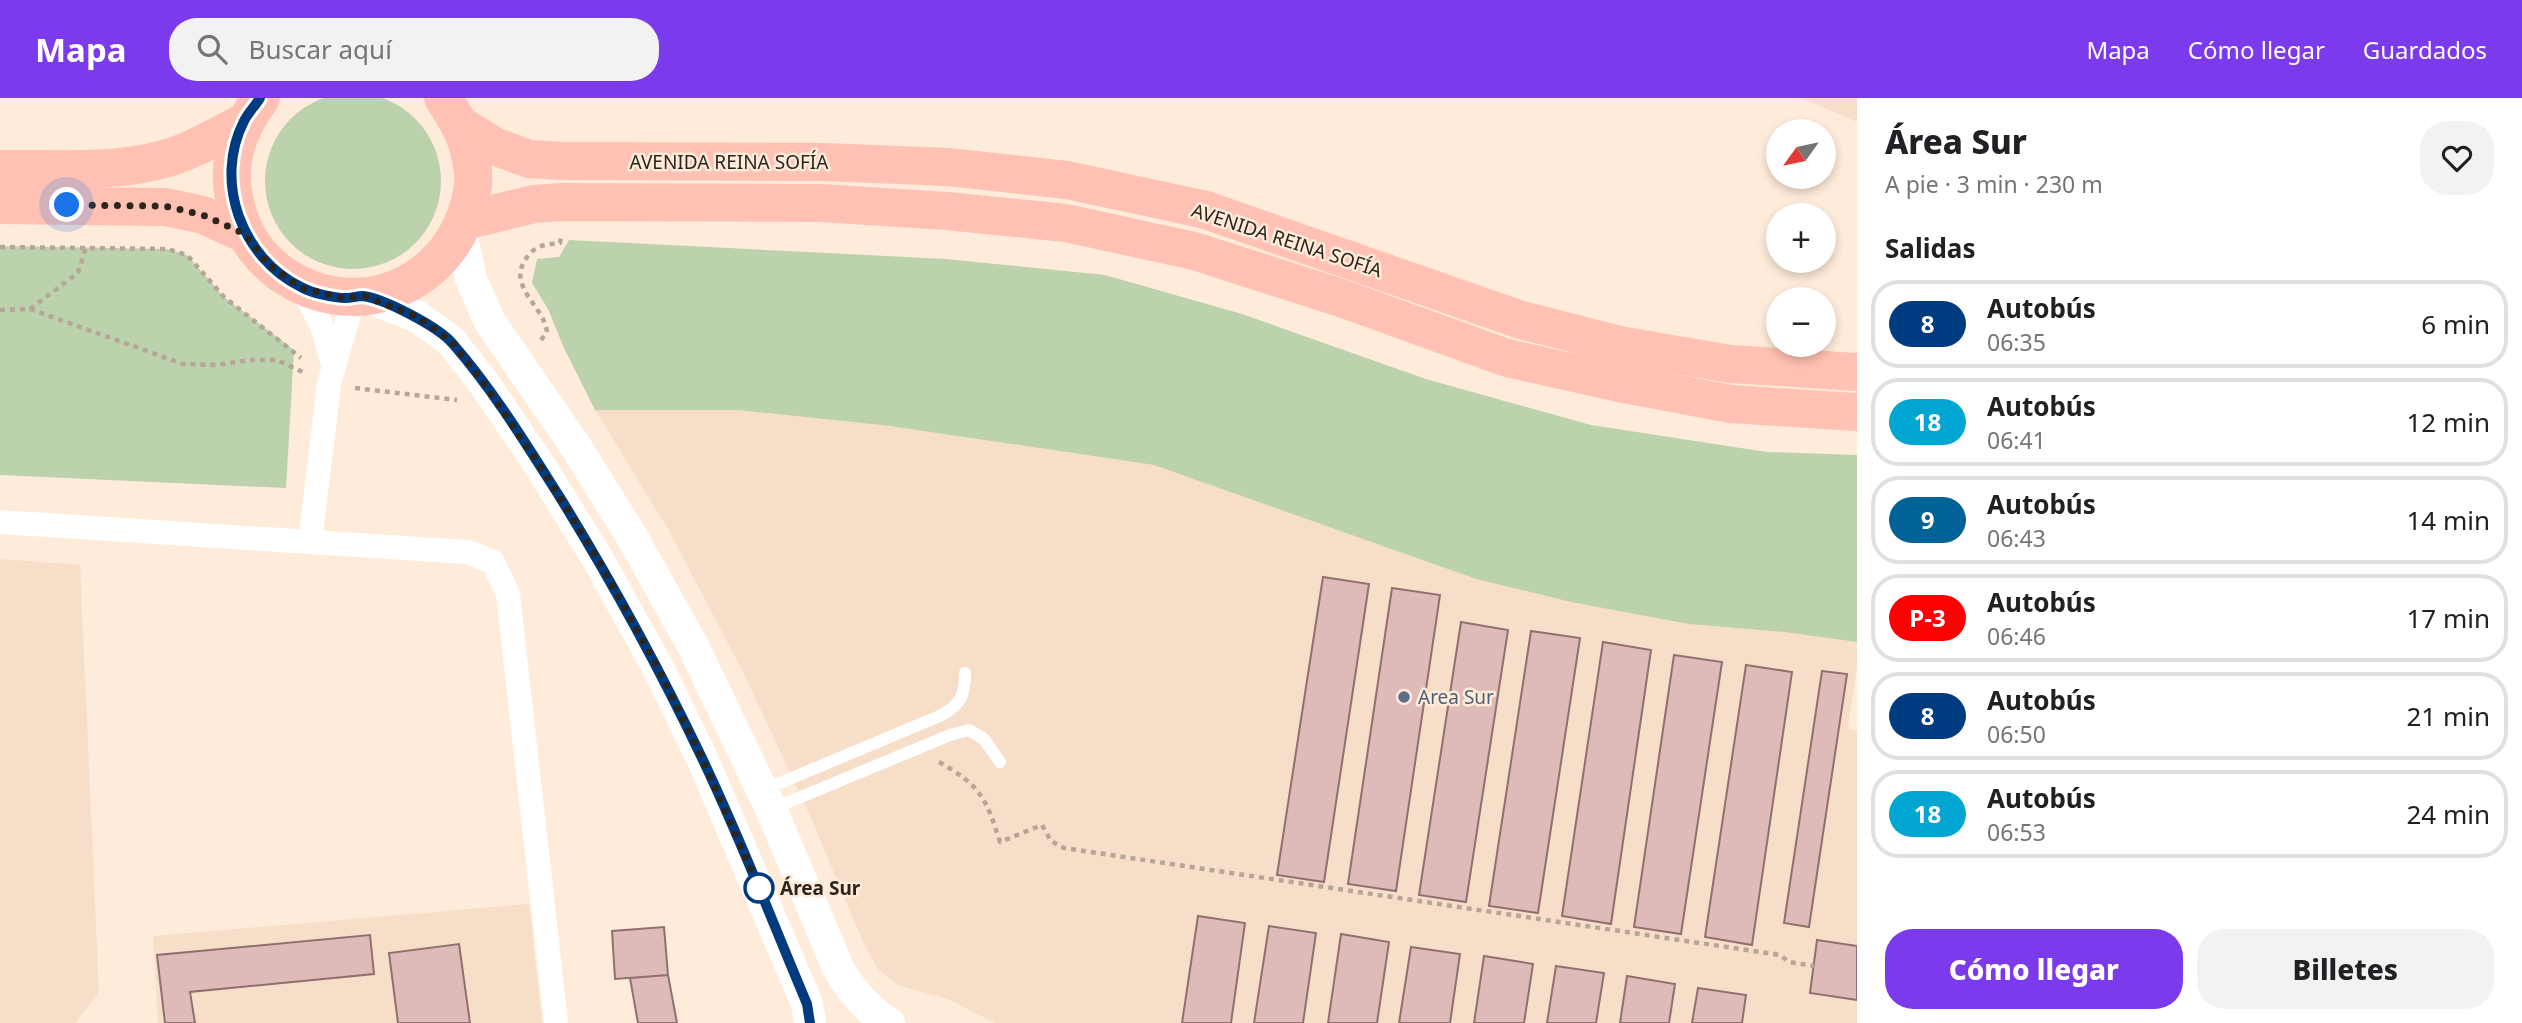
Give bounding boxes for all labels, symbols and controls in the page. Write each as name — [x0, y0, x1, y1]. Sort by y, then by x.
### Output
search box — [169, 18, 659, 81]
text: Mapa — [35, 27, 127, 72]
icon: search — [193, 30, 231, 68]
text: Buscar aquí — [249, 31, 392, 67]
text: Mapa — [2086, 33, 2150, 66]
text: Cómo llegar — [2188, 33, 2325, 66]
text: Guardados — [2363, 33, 2487, 66]
north arrow — [1766, 119, 1836, 189]
map controls — [1766, 119, 1836, 357]
text: Área Sur — [1885, 119, 2027, 164]
button: heart — [2420, 121, 2494, 195]
street label: AVENIDA REINA SOFÍA — [630, 149, 829, 175]
text: A pie · 3 min · 230 m — [1885, 168, 2103, 200]
your location — [49, 187, 84, 222]
street label: AVENIDA REINA SOFÍA — [1188, 197, 1386, 283]
button: + — [1766, 203, 1836, 273]
text: Salidas — [1885, 230, 1975, 266]
button: − — [1766, 287, 1836, 357]
text: Autobús — [1987, 290, 2096, 326]
text: 6 min — [2421, 306, 2490, 342]
text: 8 — [1921, 307, 1934, 340]
text: 06:35 — [1987, 326, 2046, 358]
text: Autobús — [1987, 388, 2096, 424]
text: 12 min — [2406, 404, 2490, 440]
text: 18 — [1914, 405, 1941, 438]
text: 06:41 — [1987, 424, 2046, 456]
text: Autobús — [1987, 486, 2096, 522]
text: 14 min — [2406, 502, 2490, 538]
text: 9 — [1921, 503, 1934, 536]
text: 06:43 — [1987, 522, 2046, 554]
text: Autobús — [1987, 584, 2096, 620]
text: 17 min — [2406, 600, 2490, 636]
text: P-3 — [1909, 601, 1946, 634]
text: 06:46 — [1987, 620, 2046, 652]
text: Autobús — [1987, 682, 2096, 718]
place label: Area Sur — [1418, 684, 1494, 710]
marker: Area Sur — [1396, 689, 1412, 705]
text: 21 min — [2406, 698, 2490, 734]
text: 8 — [1921, 699, 1934, 732]
text: 06:50 — [1987, 718, 2046, 750]
text: Autobús — [1987, 780, 2096, 816]
text: 24 min — [2406, 796, 2490, 832]
text: 18 — [1914, 797, 1941, 830]
text: 06:53 — [1987, 816, 2046, 848]
marker: Área Sur — [744, 873, 774, 903]
place label: Área Sur — [780, 875, 861, 901]
button: Cómo llegar — [1885, 929, 2183, 1009]
button: Billetes — [2197, 929, 2494, 1009]

